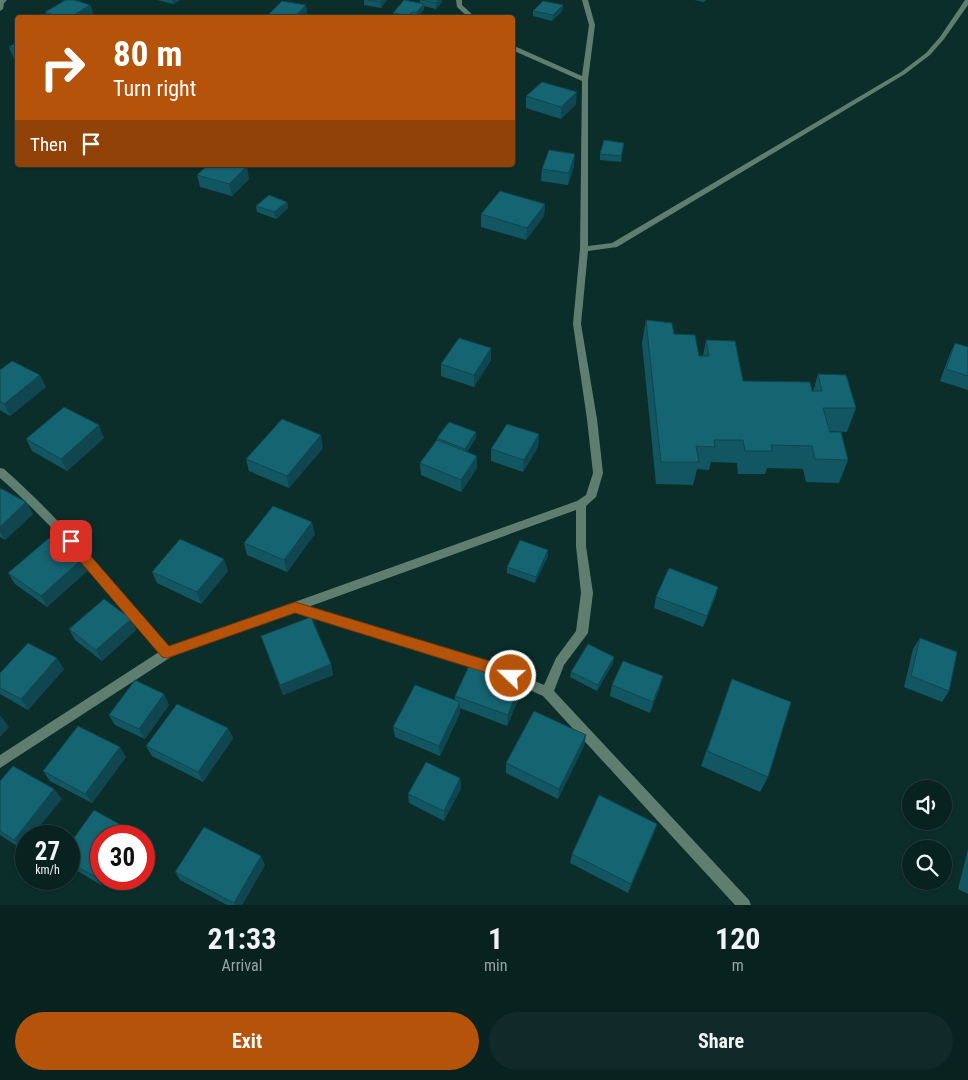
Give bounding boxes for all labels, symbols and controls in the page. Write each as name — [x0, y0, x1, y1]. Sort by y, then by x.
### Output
text: 80 m — [113, 34, 182, 75]
icon: right — [30, 35, 95, 100]
text: Turn right — [113, 76, 196, 101]
icon: arrive — [77, 130, 105, 158]
text: Then — [30, 133, 67, 156]
pin — [50, 520, 92, 562]
icon: arrive — [57, 527, 85, 555]
position arrow — [484, 649, 536, 701]
map controls — [902, 780, 952, 890]
button: sound — [902, 780, 952, 830]
speed limit sign: 30 — [90, 825, 155, 890]
text: 27 — [35, 837, 60, 866]
button: search — [902, 840, 952, 890]
text: km/h — [35, 863, 60, 877]
text: 21:33 — [208, 921, 276, 956]
text: 1 — [488, 921, 503, 956]
text: 120 — [715, 921, 760, 956]
text: Arrival — [222, 956, 262, 975]
text: min — [484, 956, 507, 975]
text: m — [732, 956, 744, 975]
button: Exit — [15, 1012, 479, 1070]
button: Share — [489, 1012, 953, 1070]

